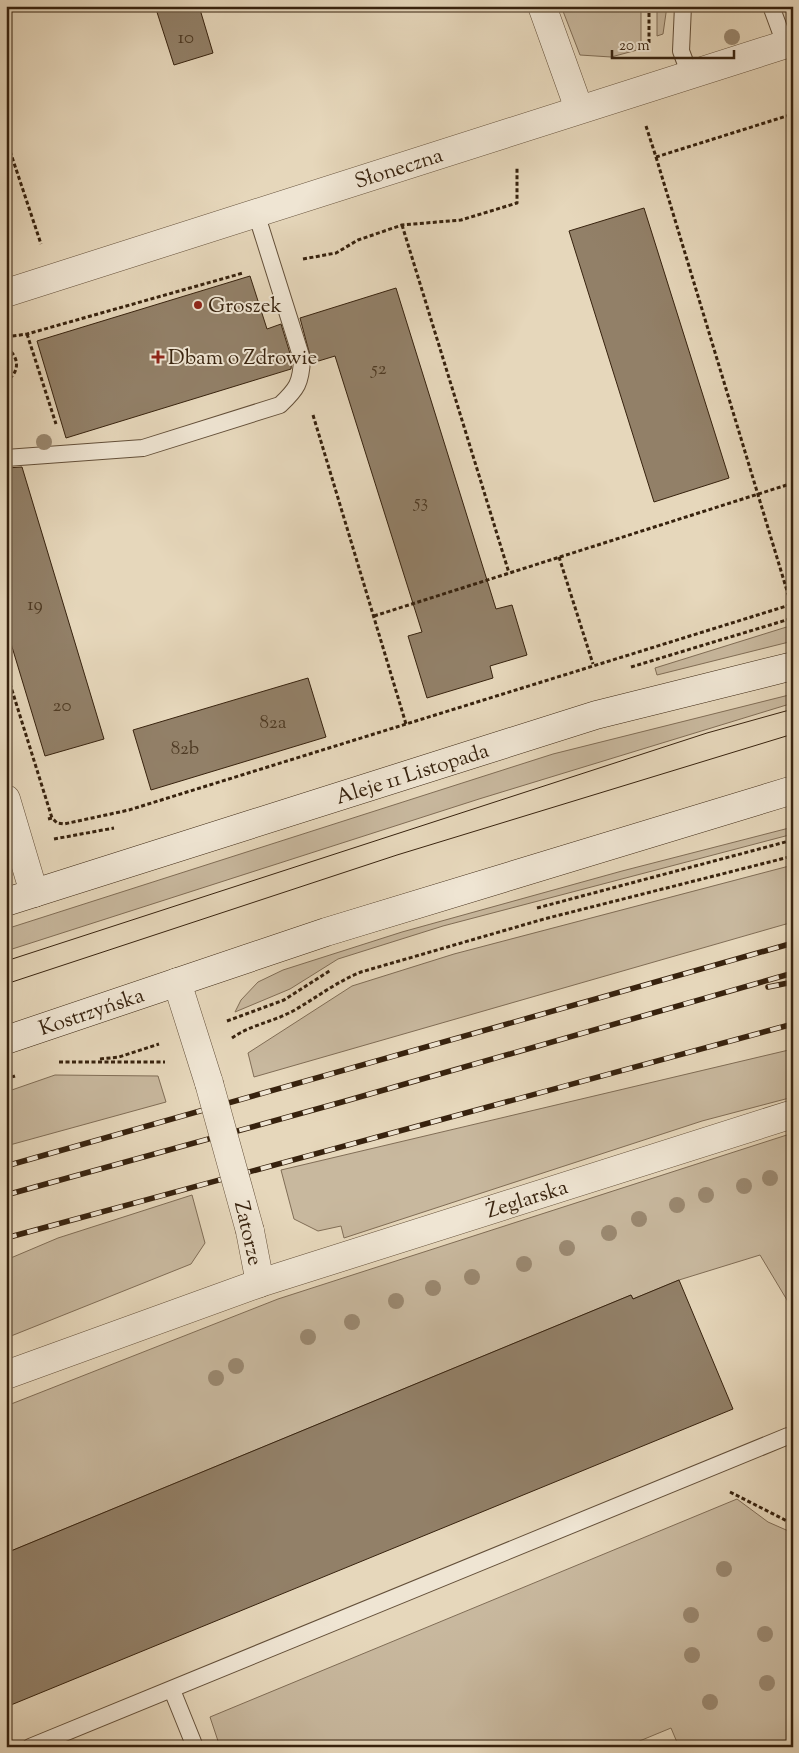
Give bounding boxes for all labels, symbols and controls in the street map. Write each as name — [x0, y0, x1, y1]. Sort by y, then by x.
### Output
house number: 10 — [178, 25, 194, 52]
scale bar — [612, 28, 734, 60]
text: 20 m — [619, 36, 650, 57]
street label: Słoneczna — [351, 141, 447, 198]
place label: Groszek — [208, 292, 282, 322]
marker: Groszek — [192, 299, 204, 311]
place label: Dbam o Zdrowie — [168, 344, 317, 374]
marker: Dbam o Zdrowie — [152, 351, 164, 363]
house number: 52 — [370, 356, 387, 383]
house number: 53 — [413, 489, 428, 516]
house number: 19 — [27, 592, 43, 619]
house number: 20 — [53, 693, 71, 720]
house number: 82a — [260, 710, 287, 737]
house number: 82b — [171, 736, 199, 763]
street label: Aleje 11 Listopada — [332, 737, 493, 814]
street label: Kostrzyńska — [35, 981, 149, 1045]
street label: Żeglarska — [483, 1173, 572, 1227]
street label: Zatorze — [225, 1198, 269, 1269]

